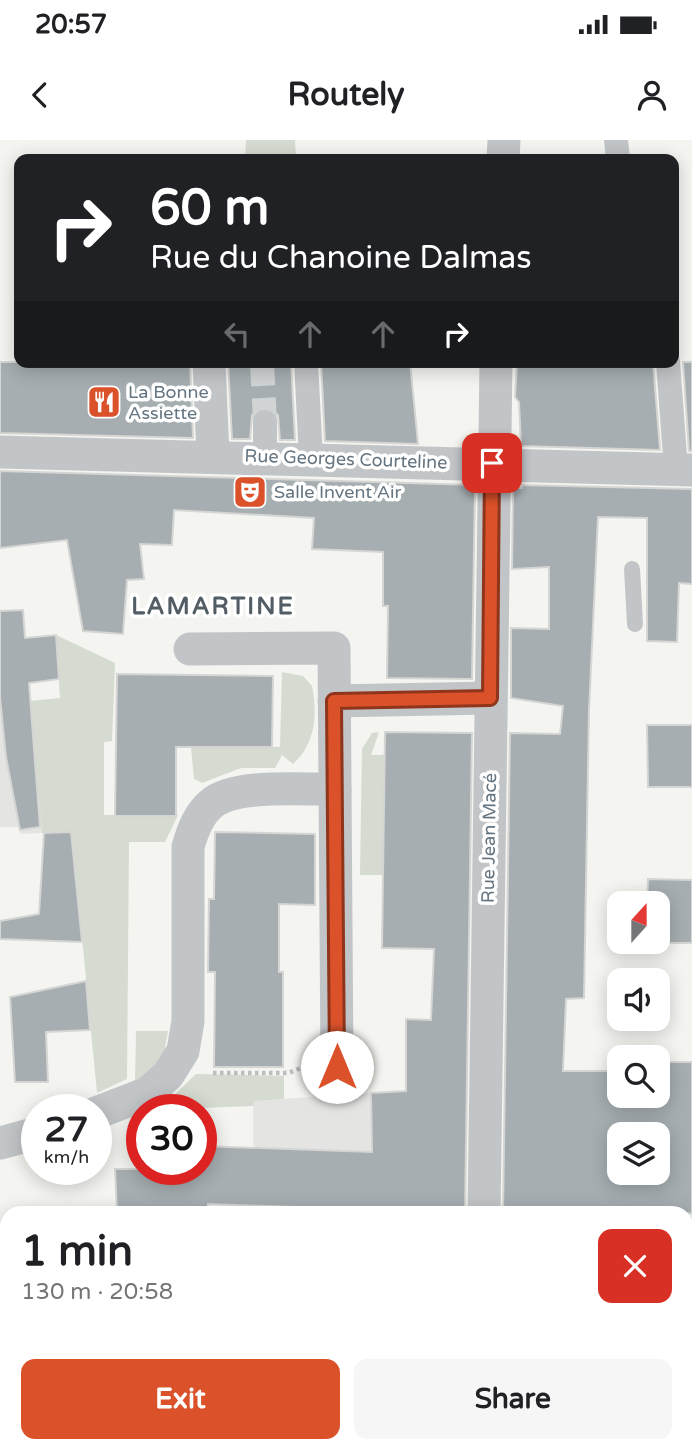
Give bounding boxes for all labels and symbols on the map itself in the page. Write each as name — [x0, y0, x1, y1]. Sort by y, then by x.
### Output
place label: La Bonne Assiette — [128, 381, 209, 424]
restaurant icon: La Bonne Assiette — [85, 383, 123, 421]
pin — [462, 433, 522, 493]
street label: Rue Georges Courteline — [244, 444, 448, 474]
theatre icon: Salle Invent Air — [231, 473, 269, 511]
place label: Salle Invent Air — [274, 481, 401, 503]
district label: LAMARTINE — [131, 592, 295, 621]
street label: Rue Jean Macé — [477, 773, 501, 903]
north arrow — [607, 891, 670, 954]
position arrow — [300, 1030, 374, 1104]
speed limit sign: 30 — [126, 1094, 217, 1185]

